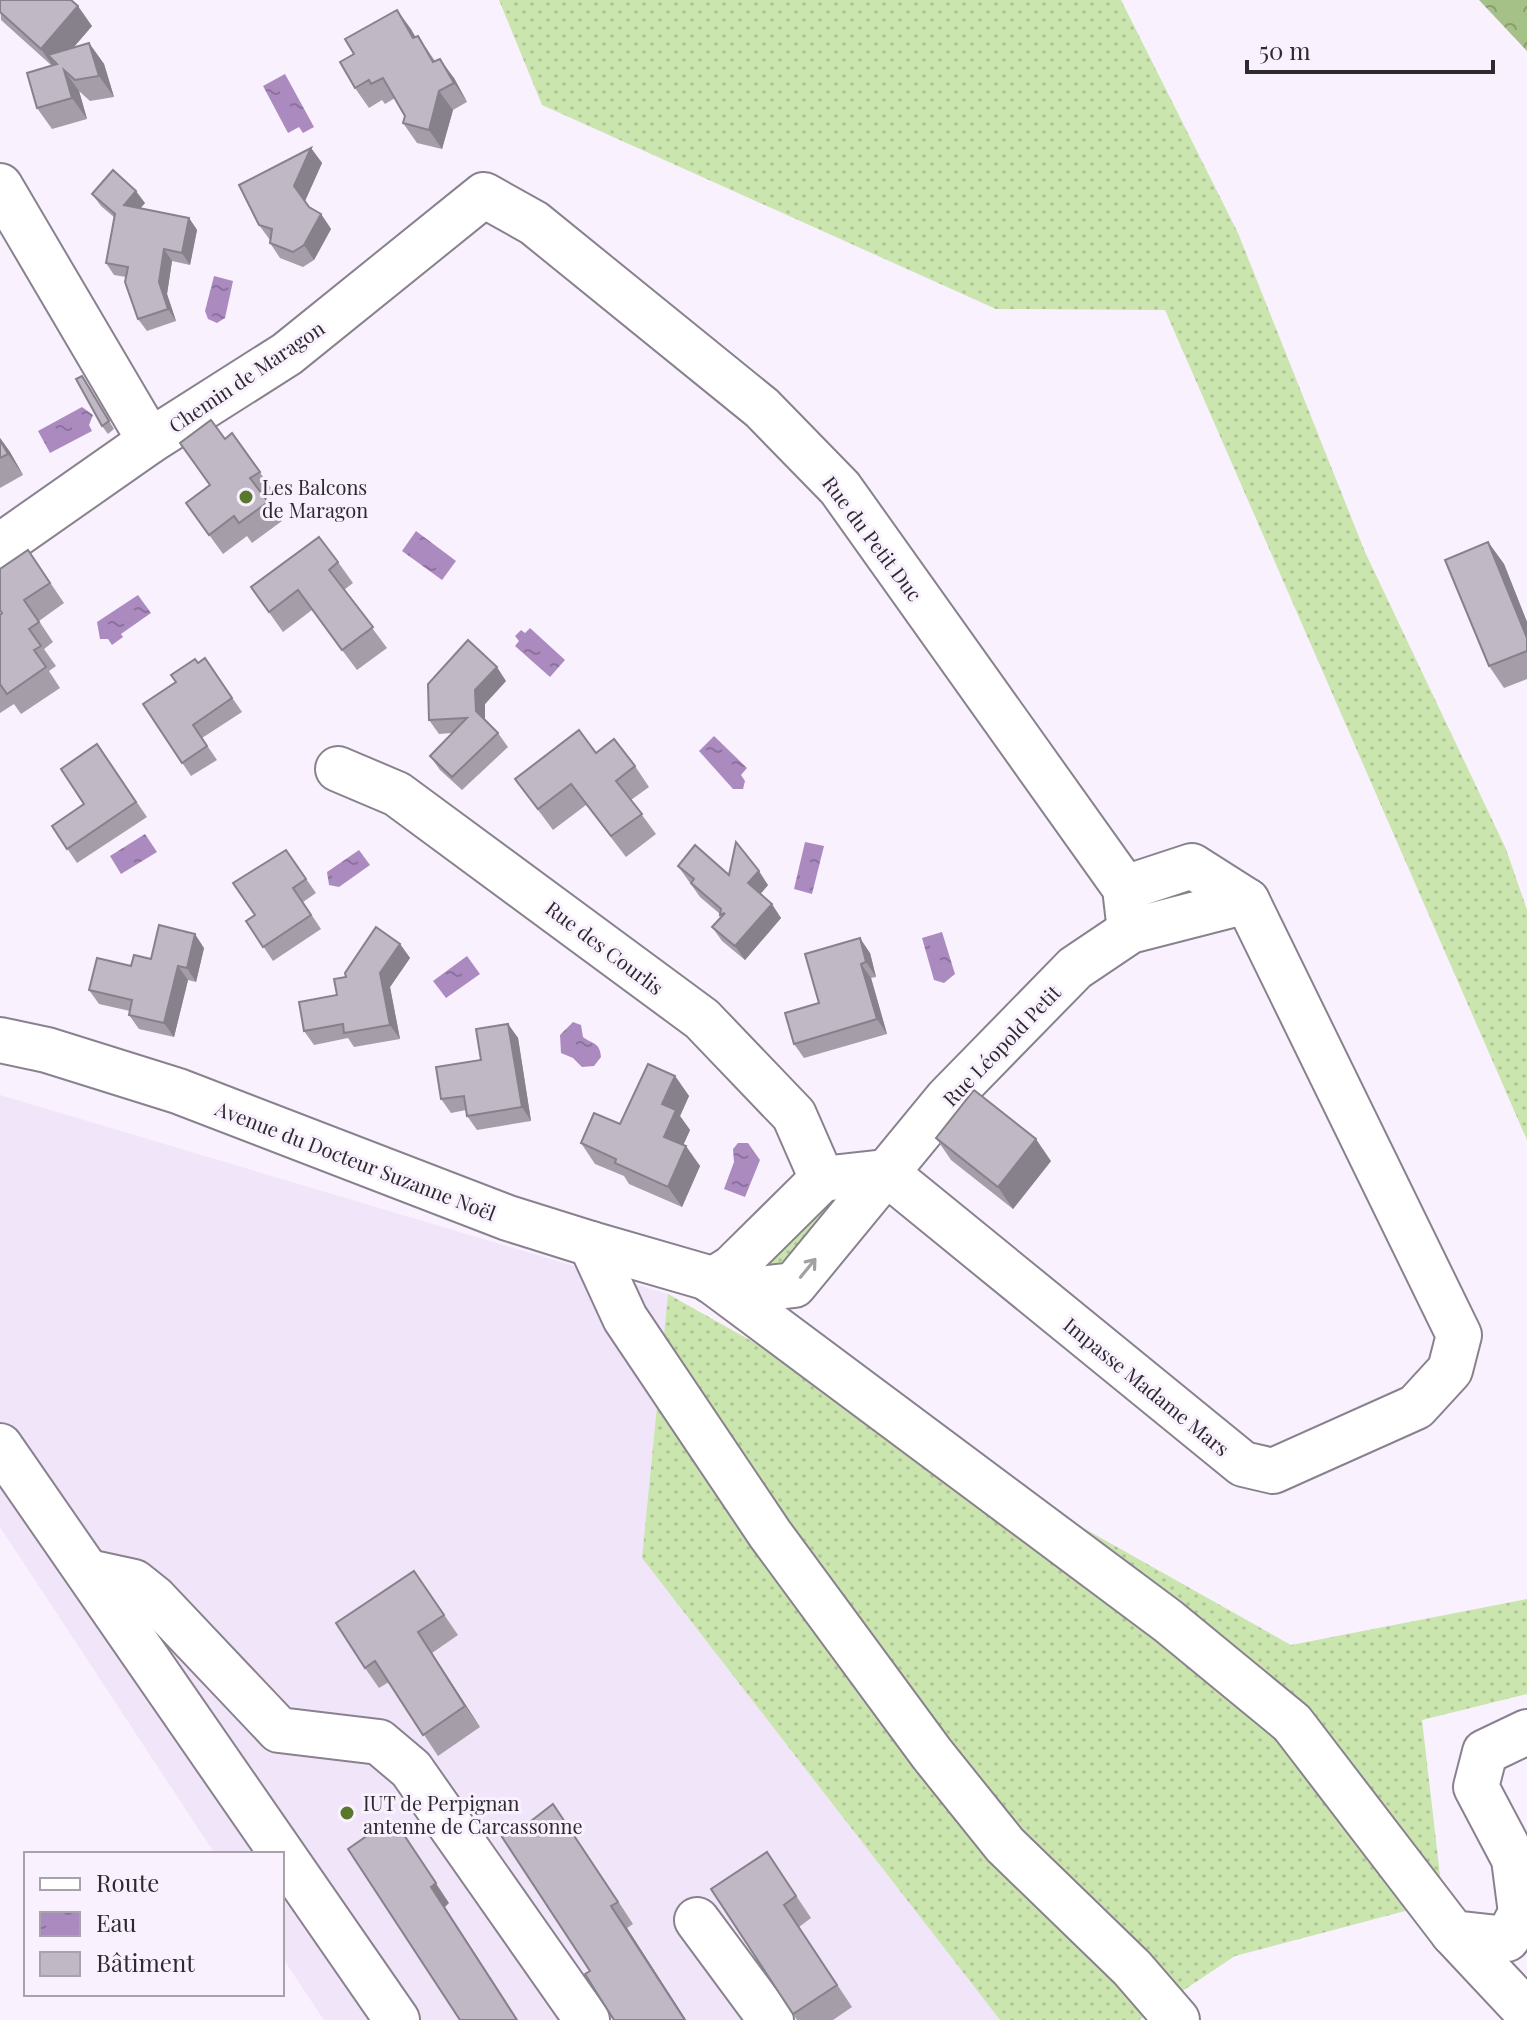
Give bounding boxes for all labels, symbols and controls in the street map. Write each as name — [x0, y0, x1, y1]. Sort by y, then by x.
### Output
scale bar — [1247, 24, 1493, 74]
text: 50 m — [1259, 34, 1311, 66]
street label: Chemin de Maragon — [163, 314, 329, 438]
street label: Rue du Petit Duc — [817, 470, 929, 606]
place label: Les Balcons de Maragon — [262, 473, 368, 523]
marker: Les Balcons de Maragon — [237, 488, 255, 506]
street label: Rue des Courlis — [541, 894, 669, 1000]
street label: Rue Léopold Petit — [936, 978, 1066, 1111]
street label: Avenue du Docteur Suzanne Noël — [211, 1094, 500, 1226]
one-way arrow — [799, 1258, 816, 1279]
street label: Impasse Madame Mars — [1058, 1311, 1236, 1461]
place label: IUT de Perpignan antenne de Carcassonne — [363, 1789, 583, 1839]
marker: IUT de Perpignan antenne de Carcassonne — [338, 1804, 356, 1822]
legend — [24, 1852, 284, 1996]
text: Route — [96, 1866, 159, 1898]
text: Eau — [96, 1906, 137, 1938]
text: Bâtiment — [96, 1946, 195, 1978]

